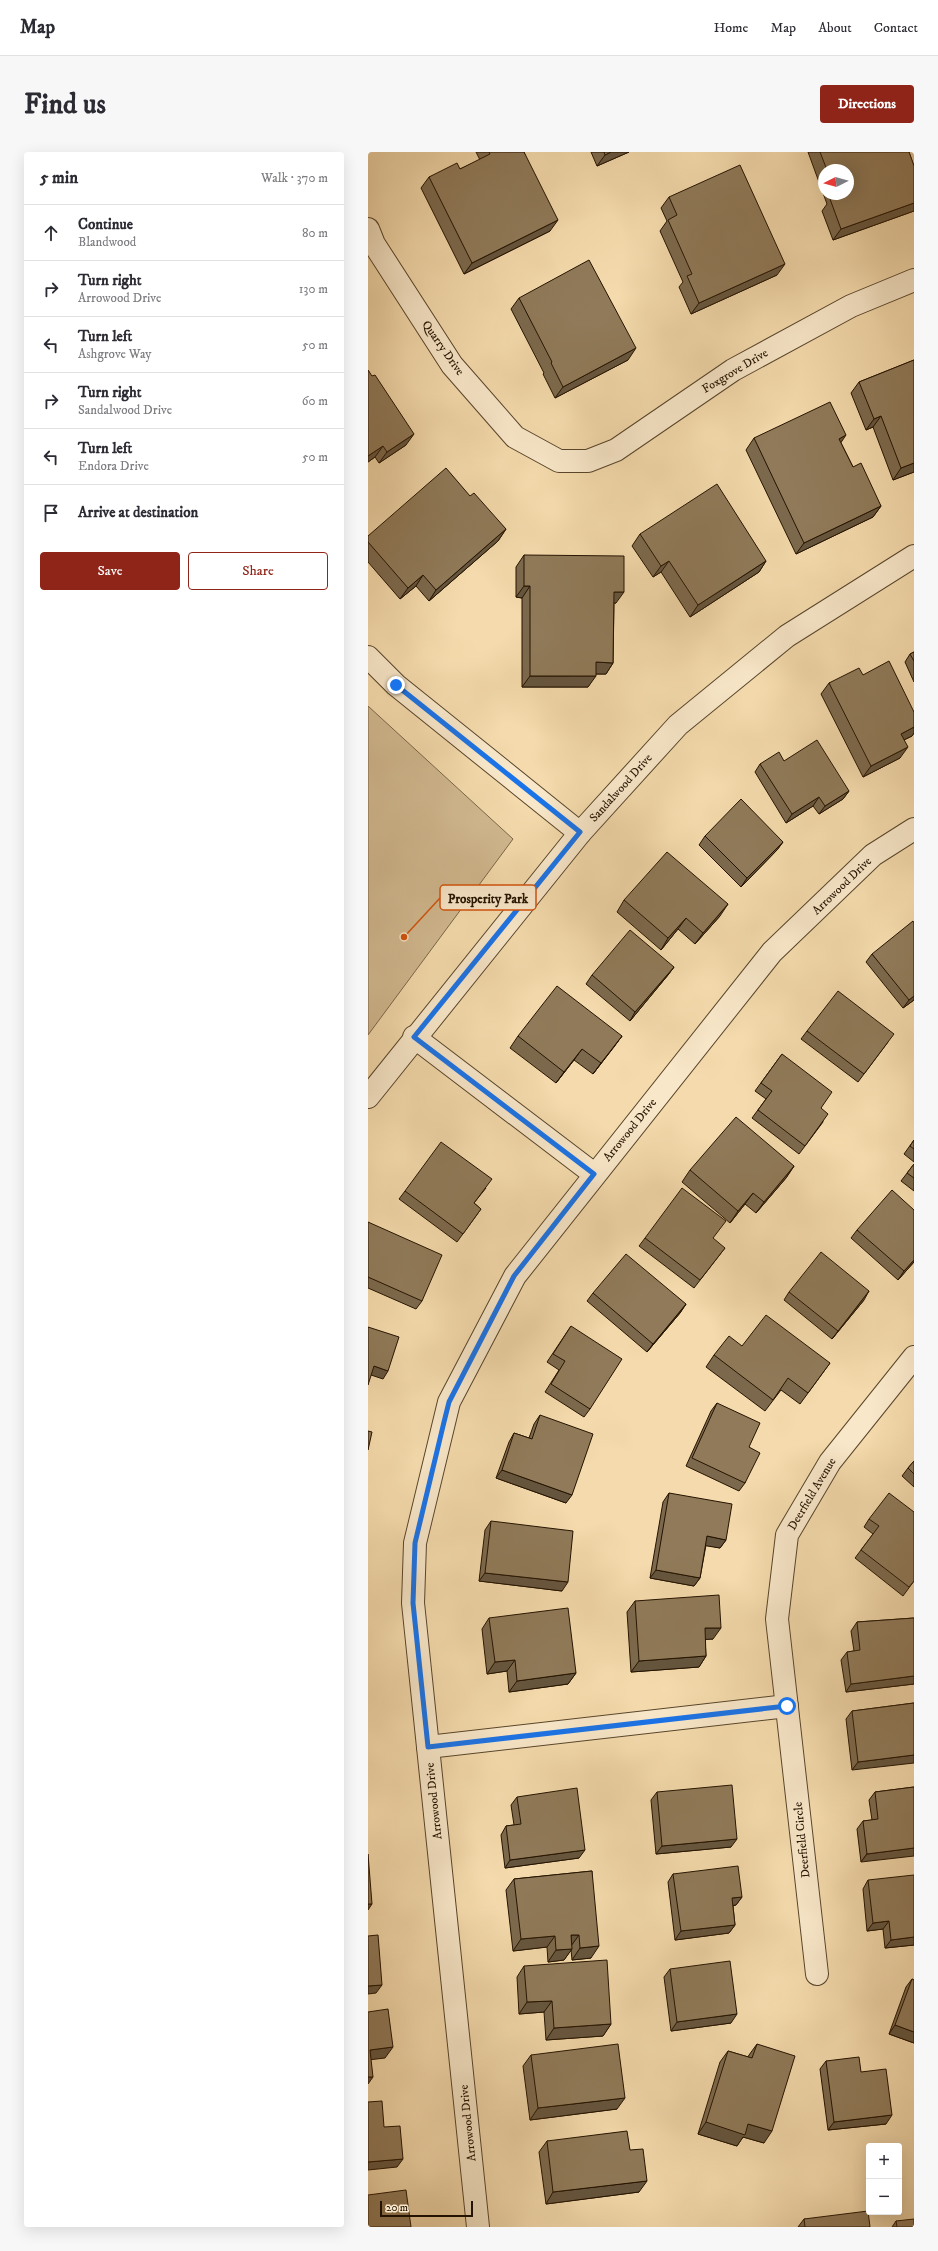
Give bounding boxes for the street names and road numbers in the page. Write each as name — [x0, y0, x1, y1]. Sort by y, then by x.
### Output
street label: Quarry Drive — [419, 318, 467, 378]
street label: Foxgrove Drive — [699, 345, 771, 397]
street label: Sandalwood Drive — [586, 751, 656, 825]
street label: Arrowood Drive — [809, 854, 875, 918]
street label: Arrowood Drive — [600, 1095, 660, 1165]
street label: Deerfield Avenue — [784, 1455, 840, 1533]
street label: Arrowood Drive — [423, 1762, 445, 1840]
street label: Deerfield Circle — [791, 1801, 813, 1879]
street label: Arrowood Drive — [457, 2084, 479, 2162]

